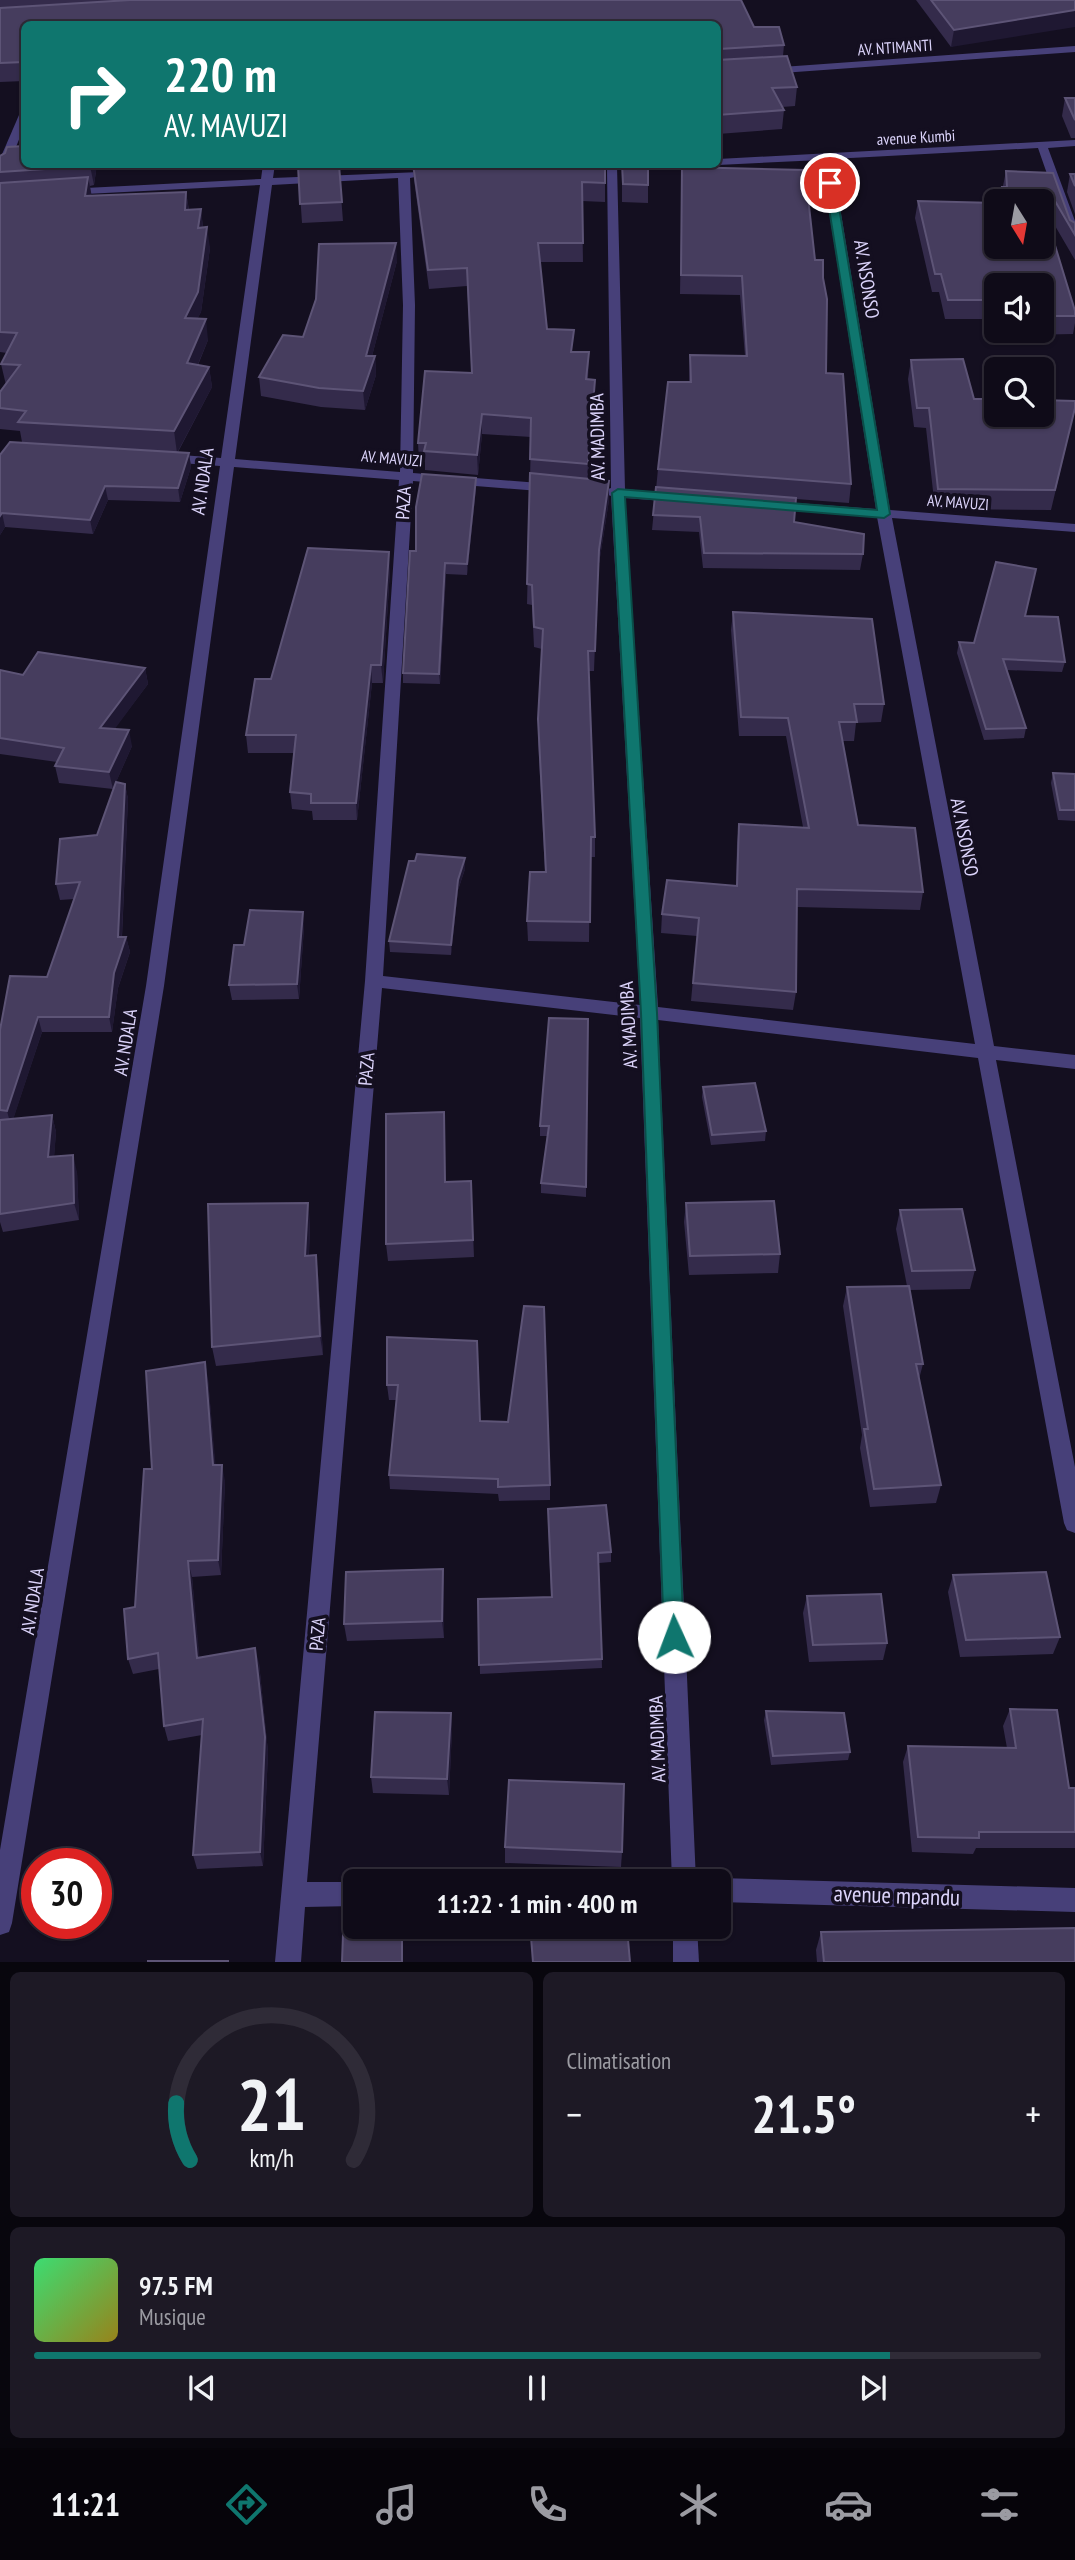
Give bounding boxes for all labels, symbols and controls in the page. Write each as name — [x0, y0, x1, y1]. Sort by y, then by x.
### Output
street label: AV. NTIMANTI — [857, 34, 933, 60]
text: 220 m — [164, 42, 277, 106]
icon: right — [49, 49, 140, 140]
text: AV. MAVUZI — [164, 104, 288, 146]
street label: avenue Kumbi — [876, 125, 956, 149]
pin — [800, 153, 860, 213]
icon: arrive — [811, 164, 849, 202]
north arrow — [984, 189, 1054, 259]
map controls — [984, 189, 1054, 427]
street label: AV. NSONSO — [849, 238, 885, 320]
button: sound — [984, 273, 1054, 343]
button: search — [984, 357, 1054, 427]
street label: AV. MADIMBA — [584, 393, 610, 481]
street label: AV. MAVUZI — [360, 445, 424, 471]
street label: AV. NDALA — [185, 446, 219, 516]
street label: PAZA — [390, 486, 416, 520]
street label: AV. MAVUZI — [926, 490, 990, 514]
street label: AV. NSONSO — [946, 796, 984, 878]
street label: AV. MADIMBA — [614, 981, 642, 1069]
street label: AV. NDALA — [108, 1007, 142, 1077]
street label: PAZA — [353, 1051, 379, 1087]
street label: AV. NDALA — [15, 1566, 49, 1636]
position arrow — [637, 1600, 711, 1674]
street label: PAZA — [304, 1616, 330, 1652]
street label: AV. MADIMBA — [643, 1695, 671, 1783]
speed limit sign: 30 — [21, 1848, 112, 1939]
street label: avenue mpandu — [833, 1878, 961, 1912]
text: 11:22 · 1 min · 400 m — [437, 1887, 637, 1920]
text: Climatisation — [567, 2046, 671, 2075]
text: 21 — [236, 2057, 306, 2151]
text: 21.5° — [751, 2080, 856, 2147]
text: − — [567, 2089, 582, 2138]
text: + — [1025, 2089, 1041, 2138]
text: km/h — [249, 2142, 293, 2174]
text: 97.5 FM — [139, 2269, 213, 2302]
text: Musique — [139, 2302, 206, 2331]
icon: previous — [183, 2369, 221, 2407]
icon: pause — [518, 2369, 556, 2407]
icon: next — [854, 2369, 892, 2407]
icon: directions — [222, 2480, 271, 2529]
icon: music — [372, 2480, 421, 2529]
icon: phone — [523, 2480, 572, 2529]
icon: climate — [674, 2480, 723, 2529]
icon: car — [824, 2480, 873, 2529]
icon: filters — [975, 2480, 1024, 2529]
text: 11:21 — [51, 2483, 120, 2525]

